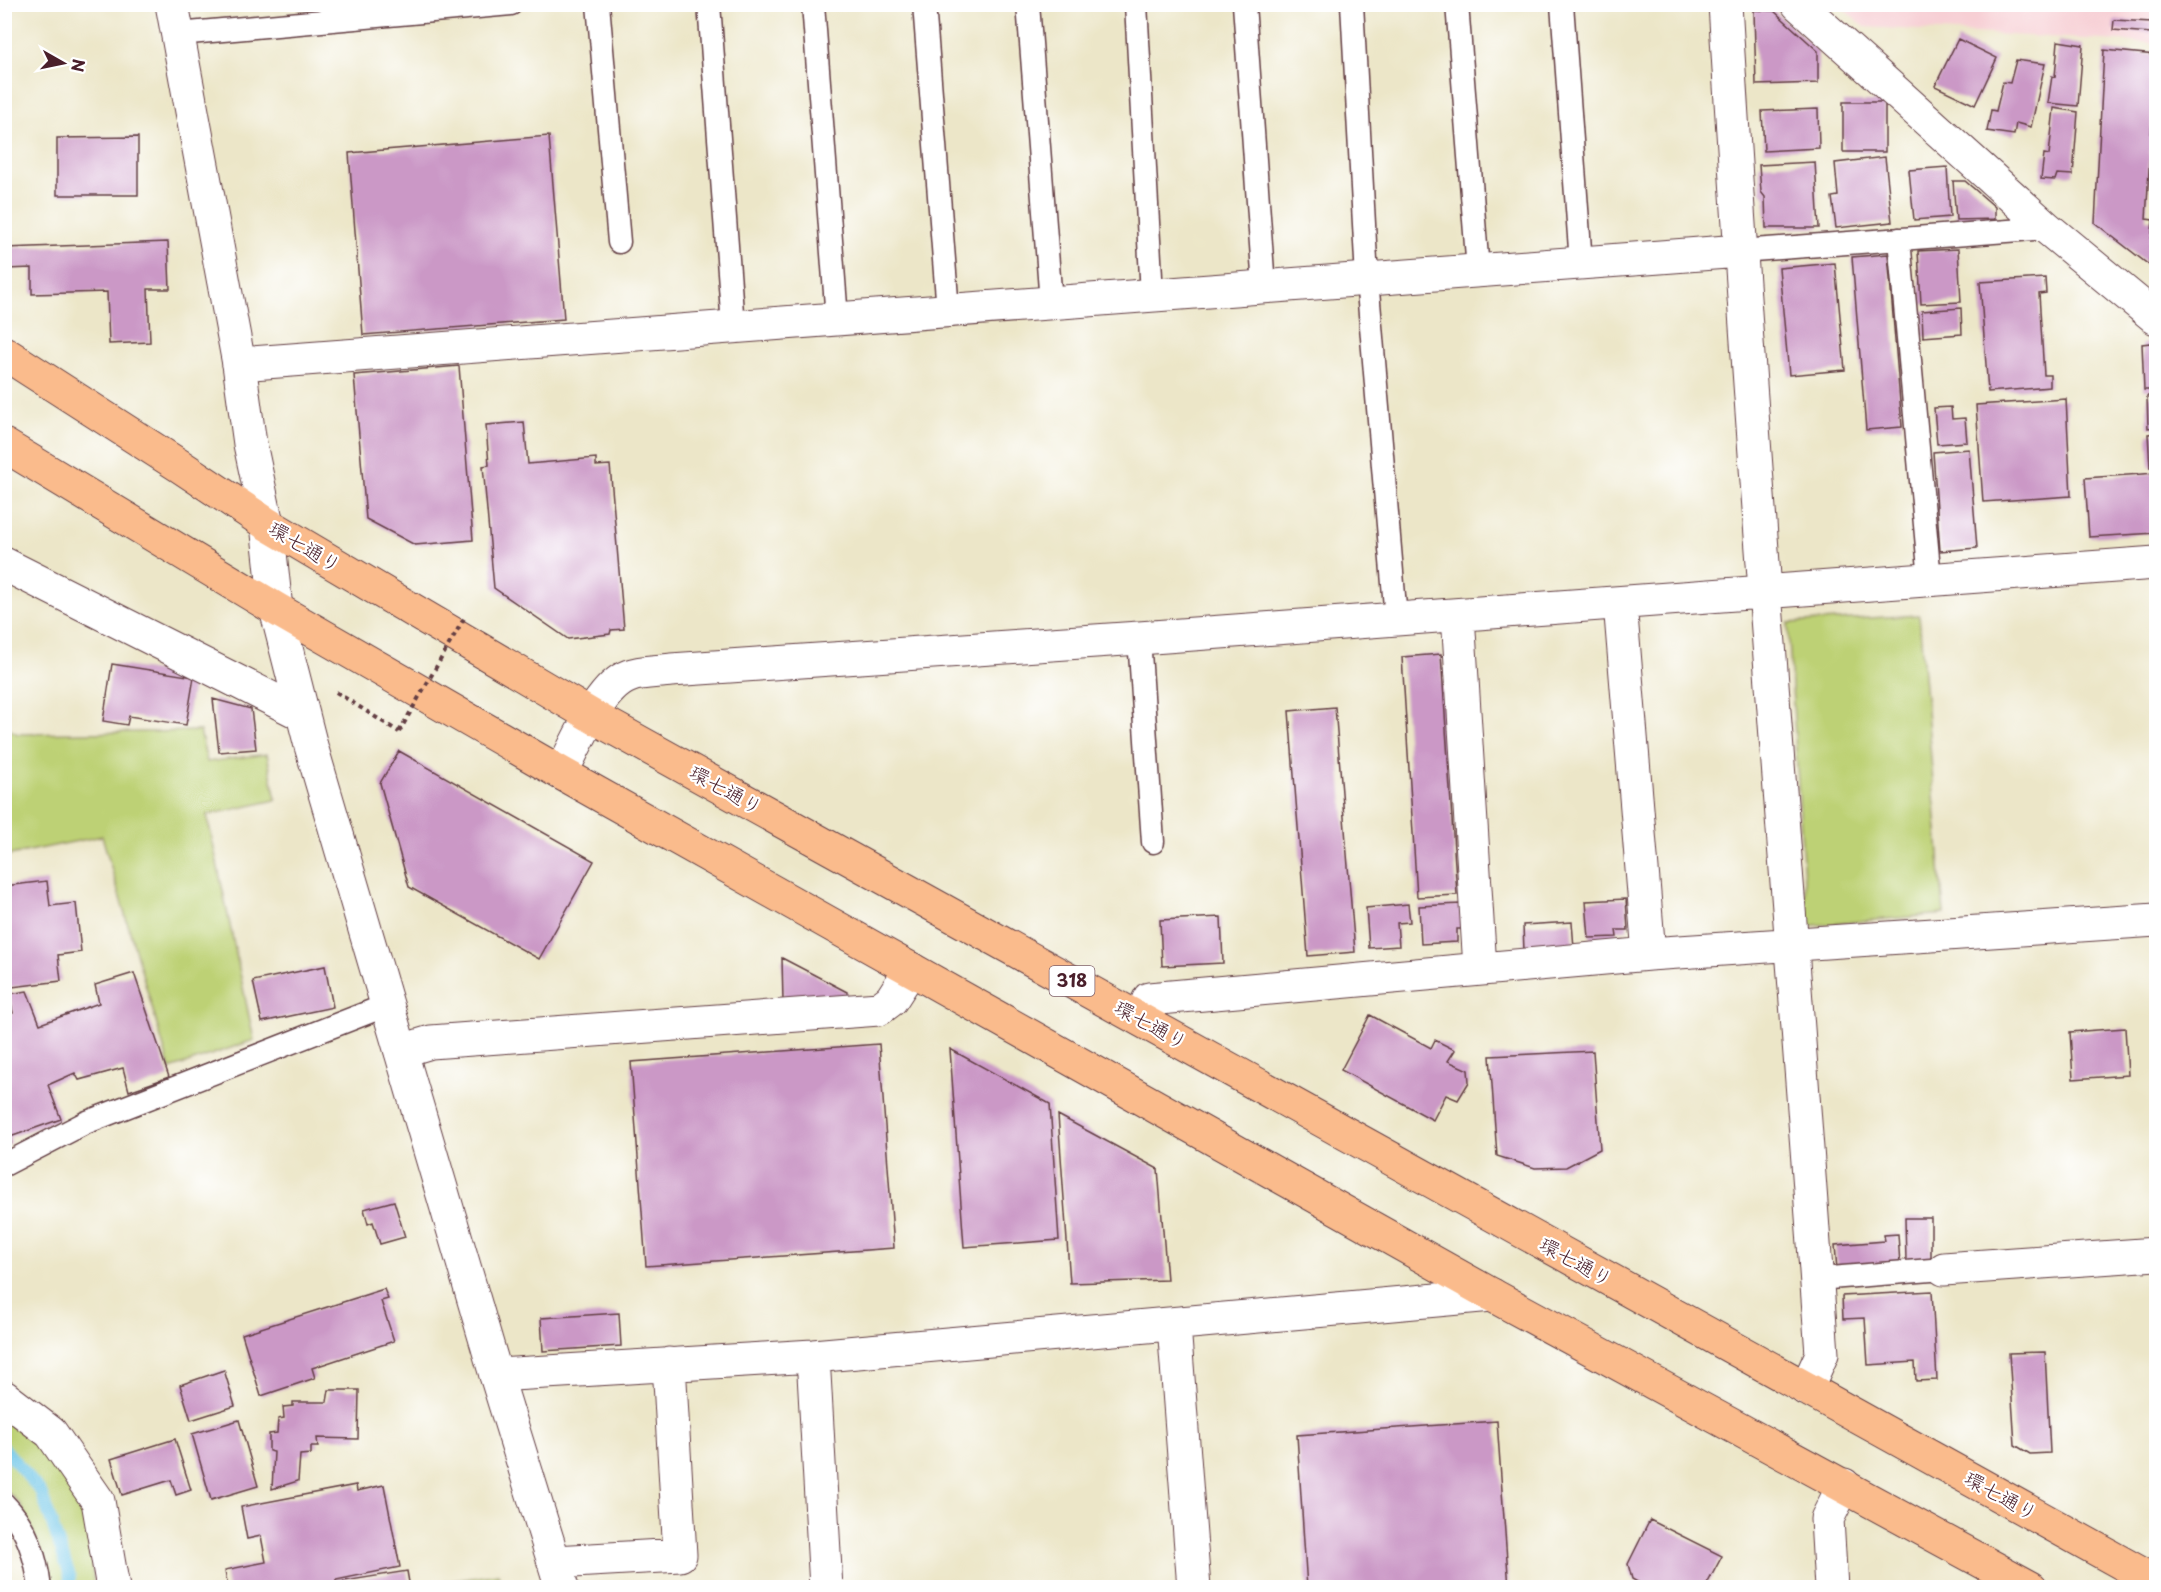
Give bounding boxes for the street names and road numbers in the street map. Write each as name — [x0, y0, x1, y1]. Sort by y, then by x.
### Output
street label: 環七通り — [264, 513, 348, 580]
street label: 環七通り — [684, 757, 769, 822]
road number: 318 — [1050, 966, 1094, 996]
street label: 環七通り — [1109, 992, 1194, 1057]
street label: 環七通り — [1534, 1229, 1619, 1294]
street label: 環七通り — [1959, 1463, 2044, 1528]

